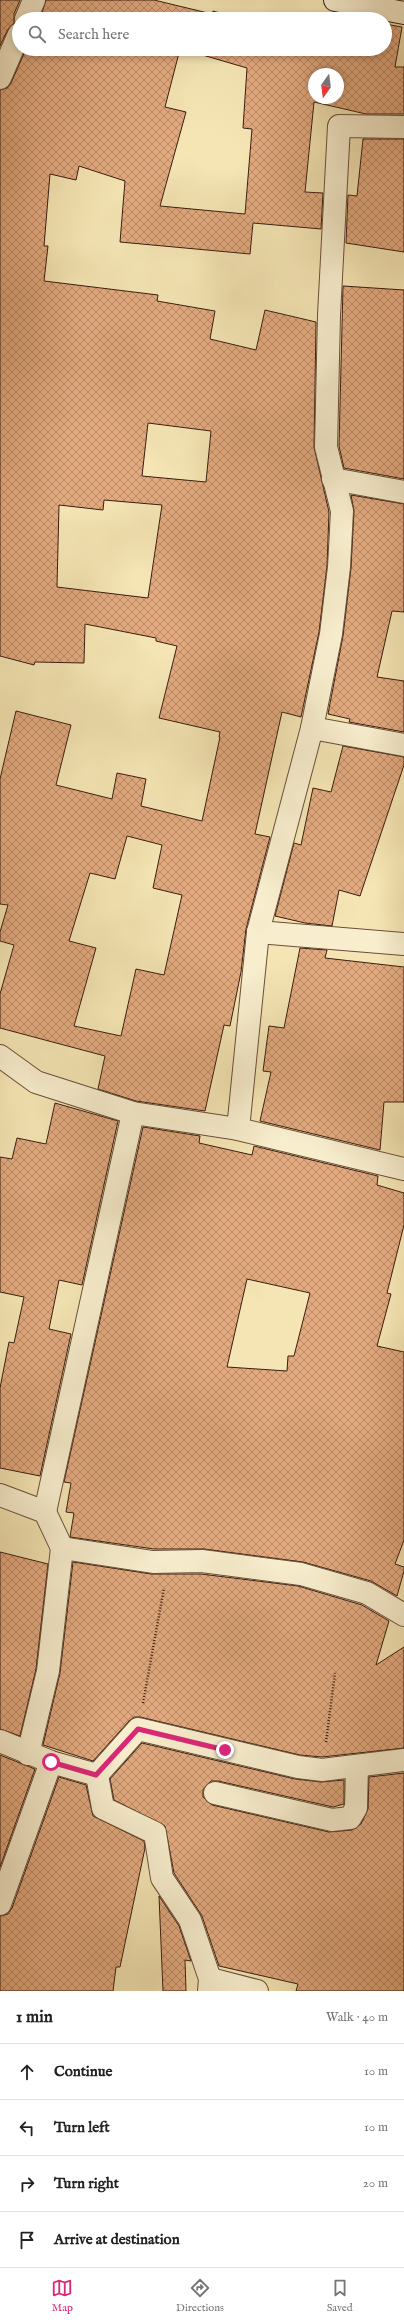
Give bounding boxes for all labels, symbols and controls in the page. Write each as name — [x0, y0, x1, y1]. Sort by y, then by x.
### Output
search box — [12, 12, 392, 56]
icon: search — [26, 23, 48, 45]
text: Search here — [58, 25, 129, 44]
north arrow — [308, 68, 344, 104]
route end — [216, 1741, 234, 1759]
route start — [42, 1753, 60, 1771]
text: 1 min — [16, 2007, 53, 2028]
text: Walk · 40 m — [326, 2009, 388, 2026]
icon: ahead — [16, 2061, 38, 2083]
text: Continue — [54, 2062, 112, 2081]
text: 10 m — [364, 2063, 388, 2080]
icon: left — [16, 2117, 38, 2139]
text: Turn left — [54, 2118, 110, 2137]
text: 10 m — [364, 2119, 388, 2136]
icon: right — [16, 2173, 38, 2195]
text: Turn right — [54, 2174, 119, 2193]
text: 20 m — [363, 2175, 388, 2192]
icon: arrive — [16, 2229, 38, 2251]
text: Arrive at destination — [54, 2230, 180, 2249]
tab: Map — [51, 2277, 73, 2315]
tab: Directions — [176, 2277, 224, 2315]
tab: Saved — [327, 2277, 353, 2315]

